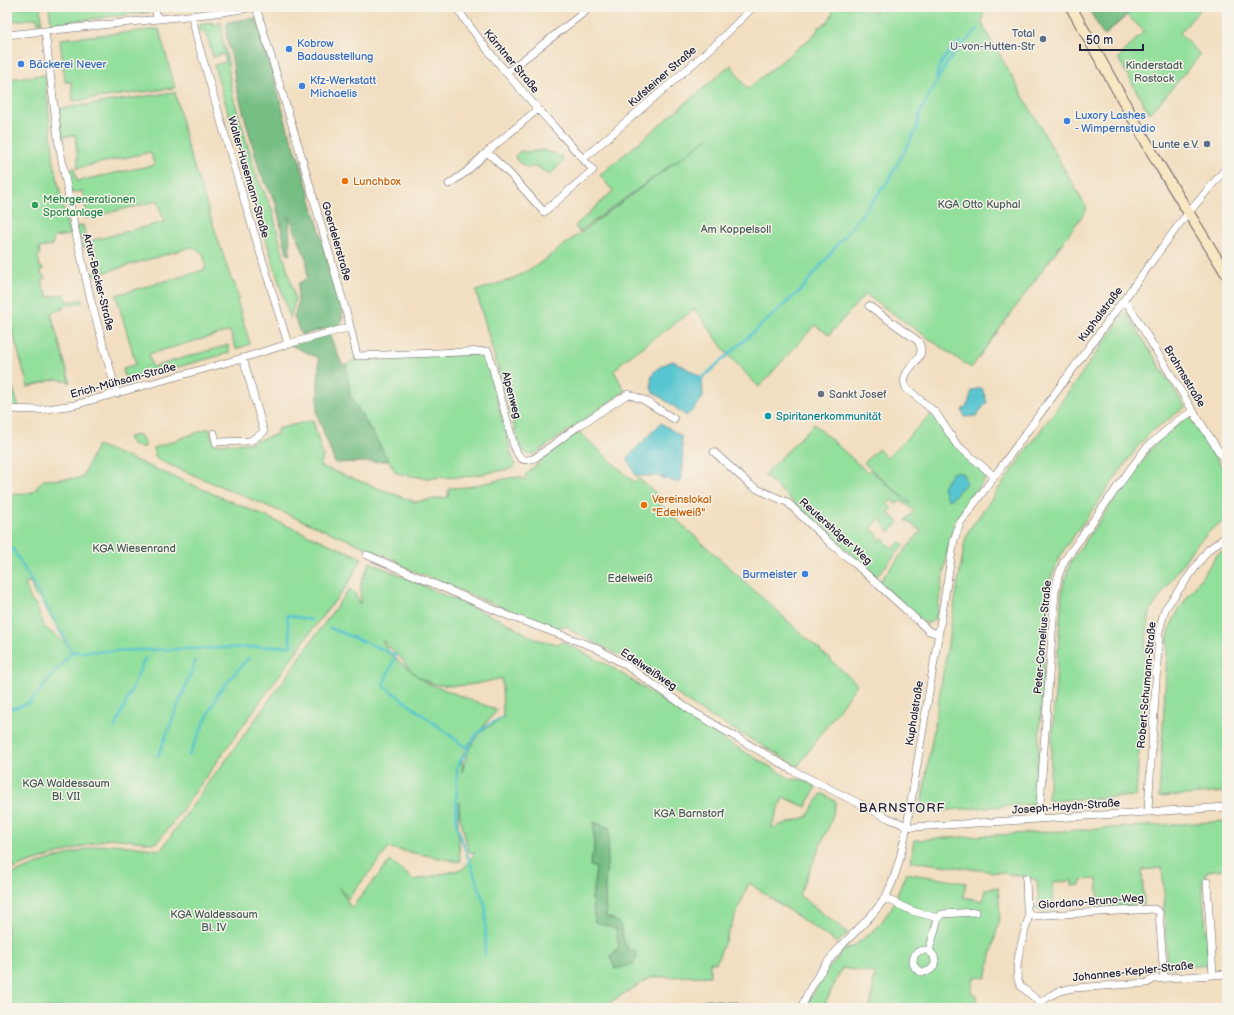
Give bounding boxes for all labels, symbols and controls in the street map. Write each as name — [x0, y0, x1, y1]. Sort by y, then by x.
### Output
scale bar — [1080, 26, 1143, 52]
street label: Kärntner Straße — [481, 27, 542, 96]
place label: Total U-von-Hutten-Str — [950, 27, 1036, 53]
text: 50 m — [1086, 33, 1113, 48]
marker: Total U-von-Hutten-Str — [1038, 34, 1048, 44]
place label: Kobrow Badausstellung — [297, 37, 373, 63]
street label: Kufsteiner Straße — [626, 43, 699, 109]
marker: Kobrow Badausstellung — [284, 44, 294, 54]
place label: Bäckerei Never — [29, 58, 108, 71]
marker: Bäckerei Never — [16, 59, 26, 69]
park label: Kinderstadt Rostock — [1125, 59, 1183, 85]
place label: Kfz-Werkstatt Michaelis — [310, 74, 377, 100]
marker: Kfz-Werkstatt Michaelis — [297, 81, 307, 91]
place label: Luxory Lashes - Wimpernstudio — [1075, 109, 1155, 135]
street label: Walter-Husemann-Straße — [225, 115, 272, 240]
marker: Luxory Lashes - Wimpernstudio — [1062, 116, 1072, 126]
place label: Lunte e.V. — [1152, 138, 1199, 151]
marker: Lunte e.V. — [1202, 139, 1212, 149]
place label: Lunchbox — [353, 175, 401, 188]
marker: Lunchbox — [340, 176, 350, 186]
place label: Mehrgenerationen Sportanlage — [43, 193, 136, 219]
park label: KGA Otto Kuphal — [938, 198, 1020, 211]
marker: Mehrgenerationen Sportanlage — [30, 200, 40, 210]
street label: Goerdelerstraße — [319, 200, 354, 283]
park label: Am Koppelsoll — [701, 223, 771, 236]
street label: Artur-Becker-Straße — [80, 232, 117, 333]
street label: Kuphalstraße — [1075, 284, 1126, 344]
street label: Brahmsstraße — [1161, 343, 1208, 410]
street label: Erich-Mühsam-Straße — [69, 360, 178, 401]
street label: Alpenweg — [499, 370, 524, 420]
place label: Sankt Josef — [829, 388, 887, 401]
marker: Sankt Josef — [816, 389, 826, 399]
place label: Spiritanerkommunität — [776, 410, 882, 423]
marker: Spiritanerkommunität — [763, 411, 773, 421]
place label: Vereinslokal "Edelweiß" — [652, 493, 711, 519]
street label: Reutershäger Weg — [797, 495, 875, 567]
marker: Vereinslokal "Edelweiß" — [639, 500, 649, 510]
park label: KGA Wiesenrand — [92, 542, 176, 555]
place label: Burmeister — [742, 568, 798, 581]
marker: Burmeister — [800, 569, 810, 579]
park label: Edelweiß — [607, 572, 653, 585]
street label: Peter-Cornelius-Straße — [1031, 579, 1054, 695]
street label: Robert-Schumann-Straße — [1134, 621, 1159, 749]
street label: Edelweißweg — [618, 646, 679, 693]
street label: Kuphalstraße — [903, 679, 926, 746]
park label: KGA Waldessaum Bl. VII — [22, 777, 110, 803]
street label: Joseph-Haydn-Straße — [1012, 796, 1121, 817]
district label: BARNSTORF — [859, 800, 945, 816]
park label: KGA Barnstorf — [654, 807, 725, 820]
street label: Giordano-Bruno-Weg — [1038, 891, 1144, 912]
park label: KGA Waldessaum Bl. IV — [170, 908, 258, 934]
street label: Johannes-Kepler-Straße — [1072, 959, 1195, 984]

